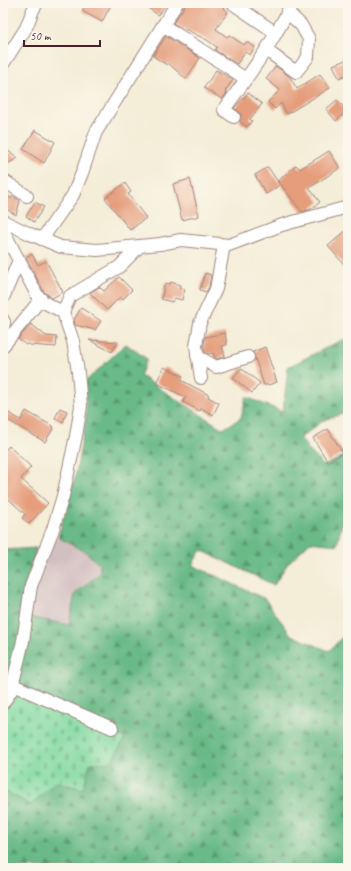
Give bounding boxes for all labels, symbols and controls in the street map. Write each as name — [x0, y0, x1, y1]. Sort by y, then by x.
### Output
scale bar — [24, 22, 100, 48]
text: 50 m — [30, 28, 52, 44]

